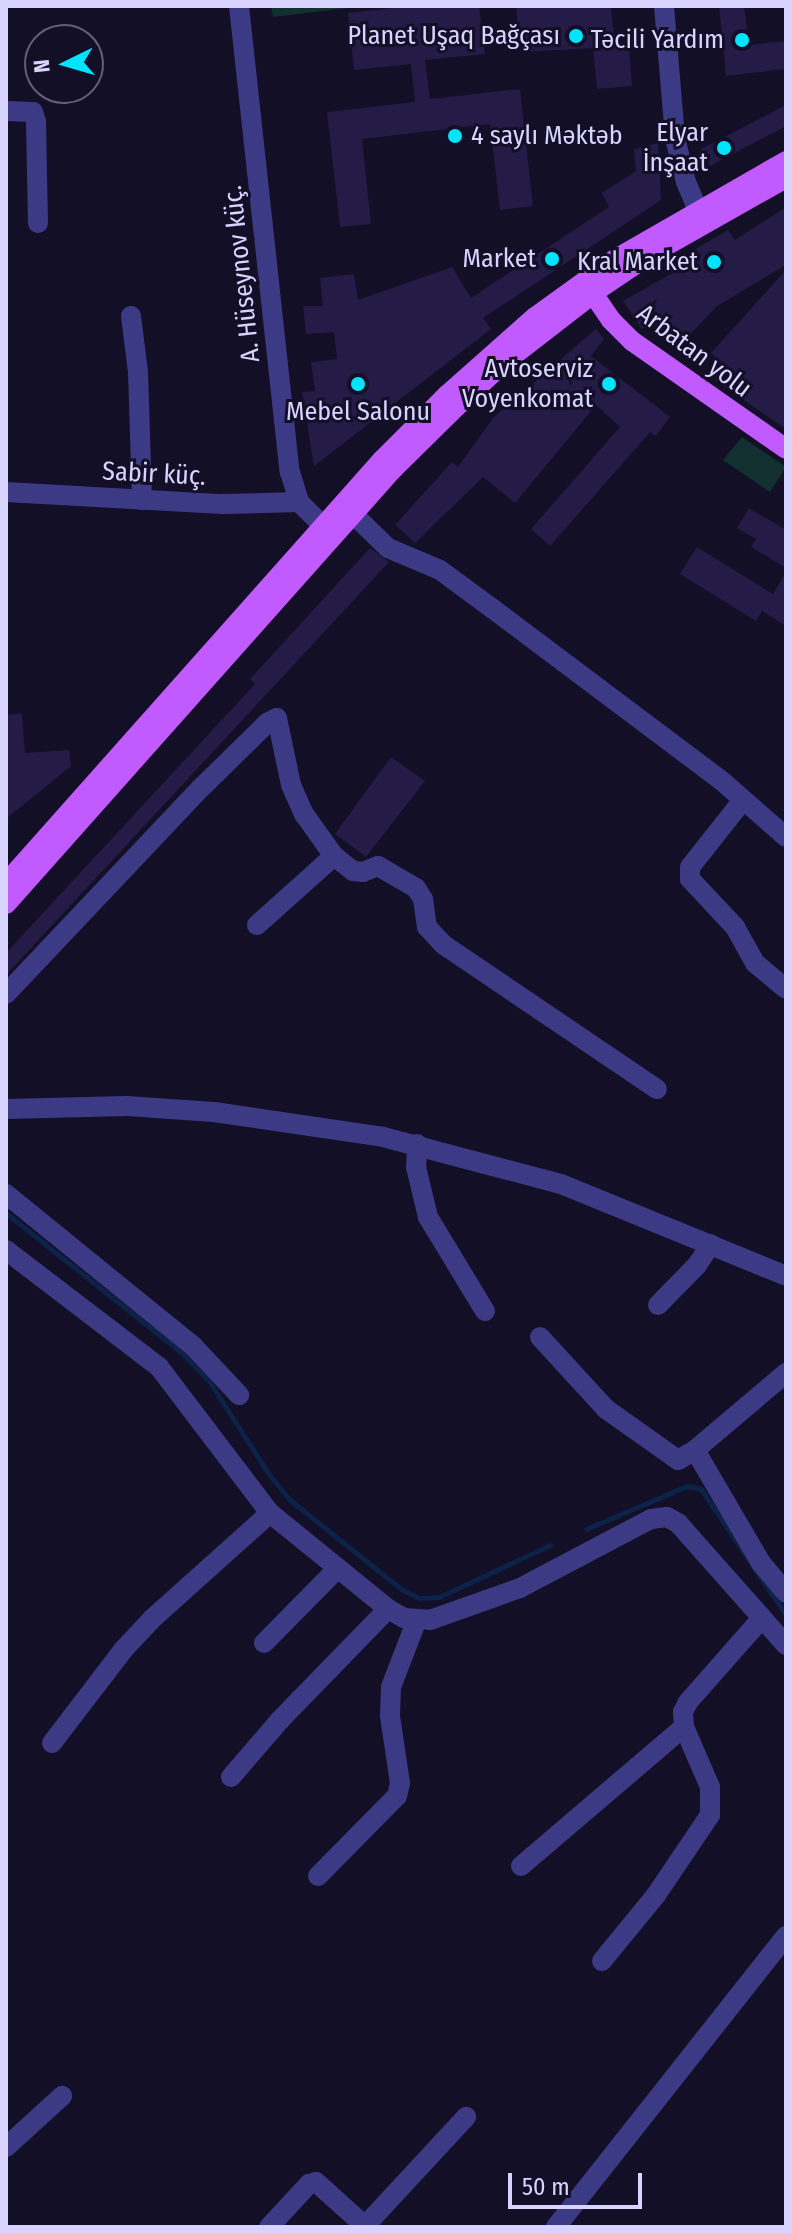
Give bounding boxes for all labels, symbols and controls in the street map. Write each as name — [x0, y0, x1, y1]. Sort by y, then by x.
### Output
place label: Planet Uşaq Bağçası — [348, 20, 560, 52]
north arrow — [24, 24, 104, 104]
place label: Təcili Yardım — [591, 24, 724, 56]
marker: Planet Uşaq Bağçası — [567, 27, 585, 45]
marker: Təcili Yardım — [731, 29, 753, 51]
text: N — [28, 58, 56, 74]
place label: Elyar İnşaat — [643, 117, 708, 178]
place label: 4 saylı Məktəb — [471, 120, 623, 152]
marker: 4 saylı Məktəb — [446, 127, 464, 145]
marker: Elyar İnşaat — [715, 139, 733, 157]
street label: A. Hüseynov küç. — [217, 184, 267, 364]
place label: Market — [462, 243, 536, 275]
place label: Kral Market — [577, 246, 698, 278]
marker: Market — [543, 250, 561, 268]
marker: Kral Market — [705, 253, 723, 271]
street label: Arbatan yolu — [630, 298, 758, 404]
place label: Avtoserviz Voyenkomat — [462, 353, 593, 414]
marker: Mebel Salonu — [349, 375, 367, 393]
marker: Avtoserviz Voyenkomat — [600, 375, 618, 393]
place label: Mebel Salonu — [286, 396, 430, 428]
street label: Sabir küç. — [101, 456, 207, 492]
scale bar — [512, 2157, 646, 2207]
text: 50 m — [522, 2173, 570, 2201]

